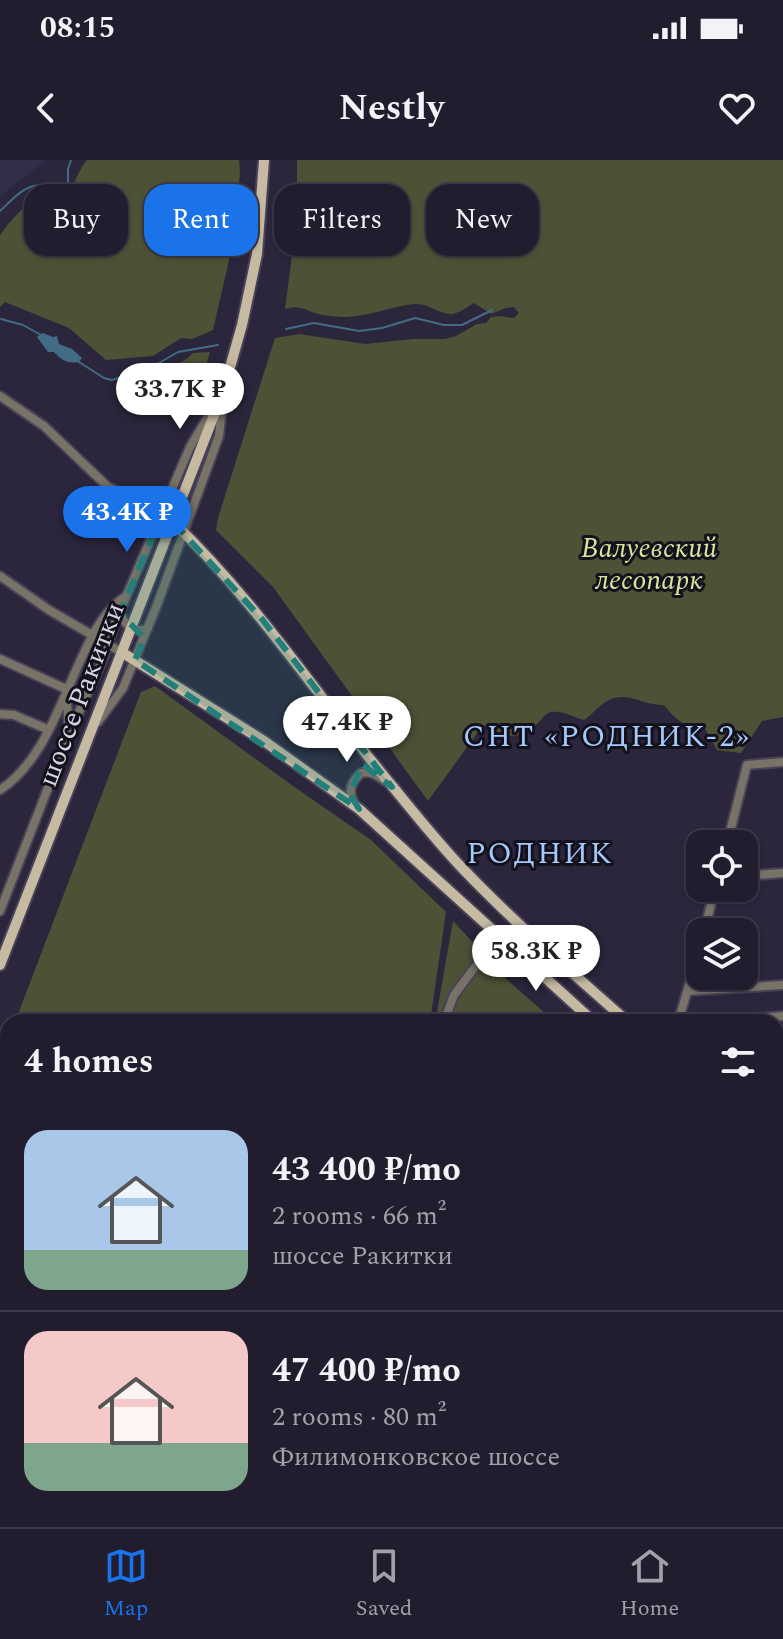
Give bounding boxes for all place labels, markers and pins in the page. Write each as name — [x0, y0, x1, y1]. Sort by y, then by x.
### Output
pin: 33.7K ₽ — [106, 363, 254, 431]
pin: 43.4K ₽ — [53, 486, 201, 554]
pin: 47.4K ₽ — [273, 696, 421, 764]
pin: 58.3K ₽ — [462, 925, 610, 993]

